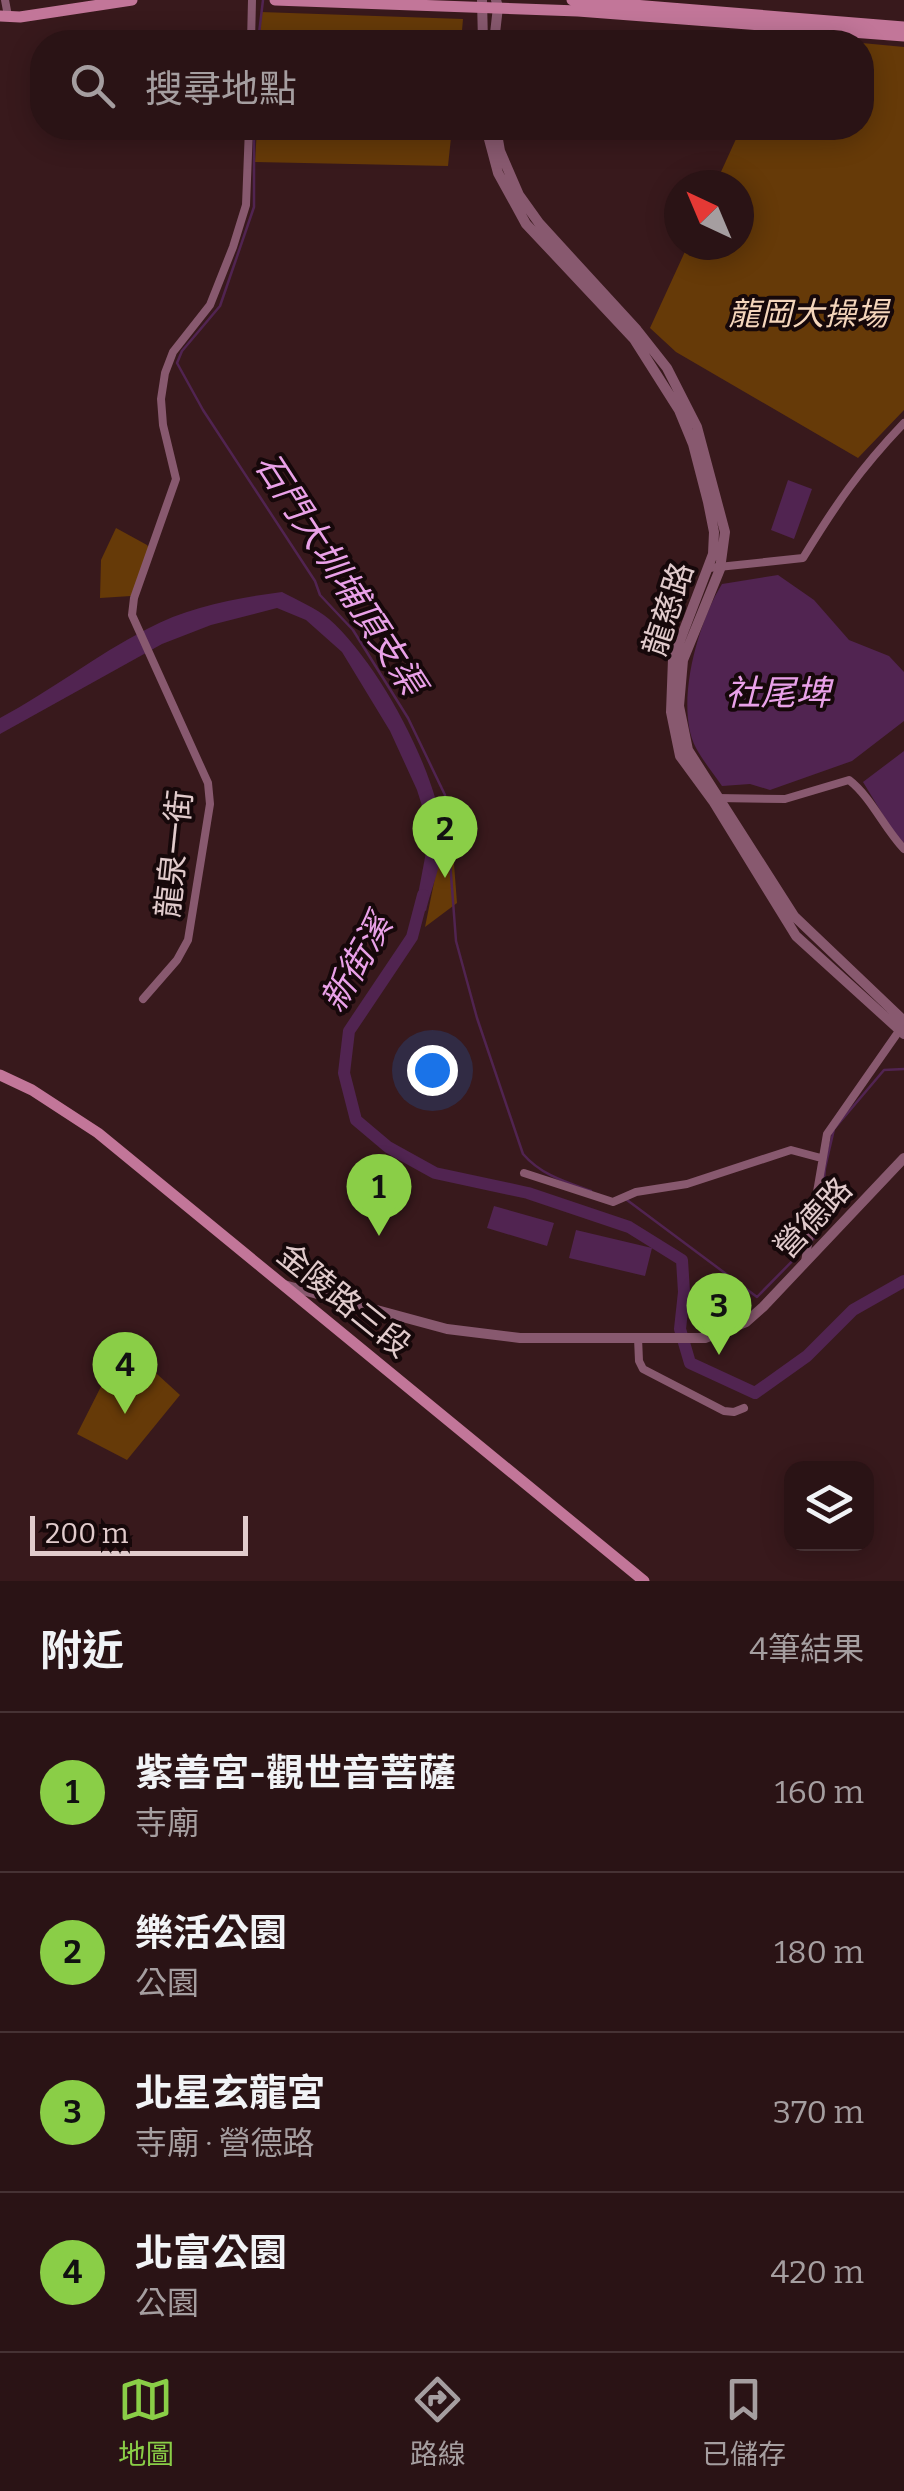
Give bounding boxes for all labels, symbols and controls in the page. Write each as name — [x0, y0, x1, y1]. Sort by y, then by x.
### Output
search box — [30, 30, 874, 140]
icon: search — [65, 58, 120, 113]
text: 搜尋地點 — [145, 66, 297, 112]
north arrow — [664, 170, 754, 260]
park label: 龍岡大操場 — [728, 295, 891, 333]
water label: 石門大圳埔頂支渠 — [246, 445, 437, 707]
street label: 龍慈路 — [635, 557, 701, 661]
water label: 社尾埤 — [725, 672, 834, 714]
street label: 龍泉一街 — [148, 788, 200, 920]
pin: 2 — [412, 796, 478, 878]
water label: 新街溪 — [312, 903, 403, 1019]
your location — [407, 1045, 458, 1096]
pin: 1 — [346, 1154, 412, 1236]
street label: 營德路 — [766, 1170, 860, 1266]
street label: 金陵路三段 — [270, 1235, 418, 1365]
pin: 3 — [686, 1272, 752, 1355]
pin: 4 — [92, 1332, 158, 1414]
map controls — [784, 1461, 874, 1551]
button: layers — [784, 1461, 874, 1551]
scale bar — [30, 1511, 248, 1556]
text: 200 m — [45, 1517, 128, 1550]
text: 附近 — [40, 1626, 124, 1676]
text: 4筆結果 — [749, 1630, 864, 1668]
text: 紫善宮-觀世音菩薩 — [135, 1750, 456, 1796]
text: 1 — [66, 1773, 79, 1811]
text: 160 m — [775, 1773, 864, 1811]
text: 寺廟 — [135, 1804, 199, 1842]
text: 樂活公園 — [135, 1910, 287, 1956]
text: 2 — [63, 1933, 82, 1971]
text: 180 m — [774, 1933, 864, 1971]
text: 公園 — [135, 1964, 199, 2002]
text: 北星玄龍宮 — [135, 2070, 325, 2116]
text: 3 — [63, 2093, 82, 2131]
text: 370 m — [773, 2093, 864, 2131]
text: 寺廟 · 營德路 — [135, 2124, 315, 2162]
text: 北富公園 — [135, 2230, 287, 2276]
text: 4 — [63, 2253, 82, 2291]
text: 420 m — [770, 2253, 864, 2291]
text: 公園 — [135, 2284, 199, 2322]
tab: 地圖 — [118, 2372, 174, 2472]
tab: 路線 — [410, 2372, 466, 2472]
tab: 已儲存 — [702, 2372, 786, 2472]

